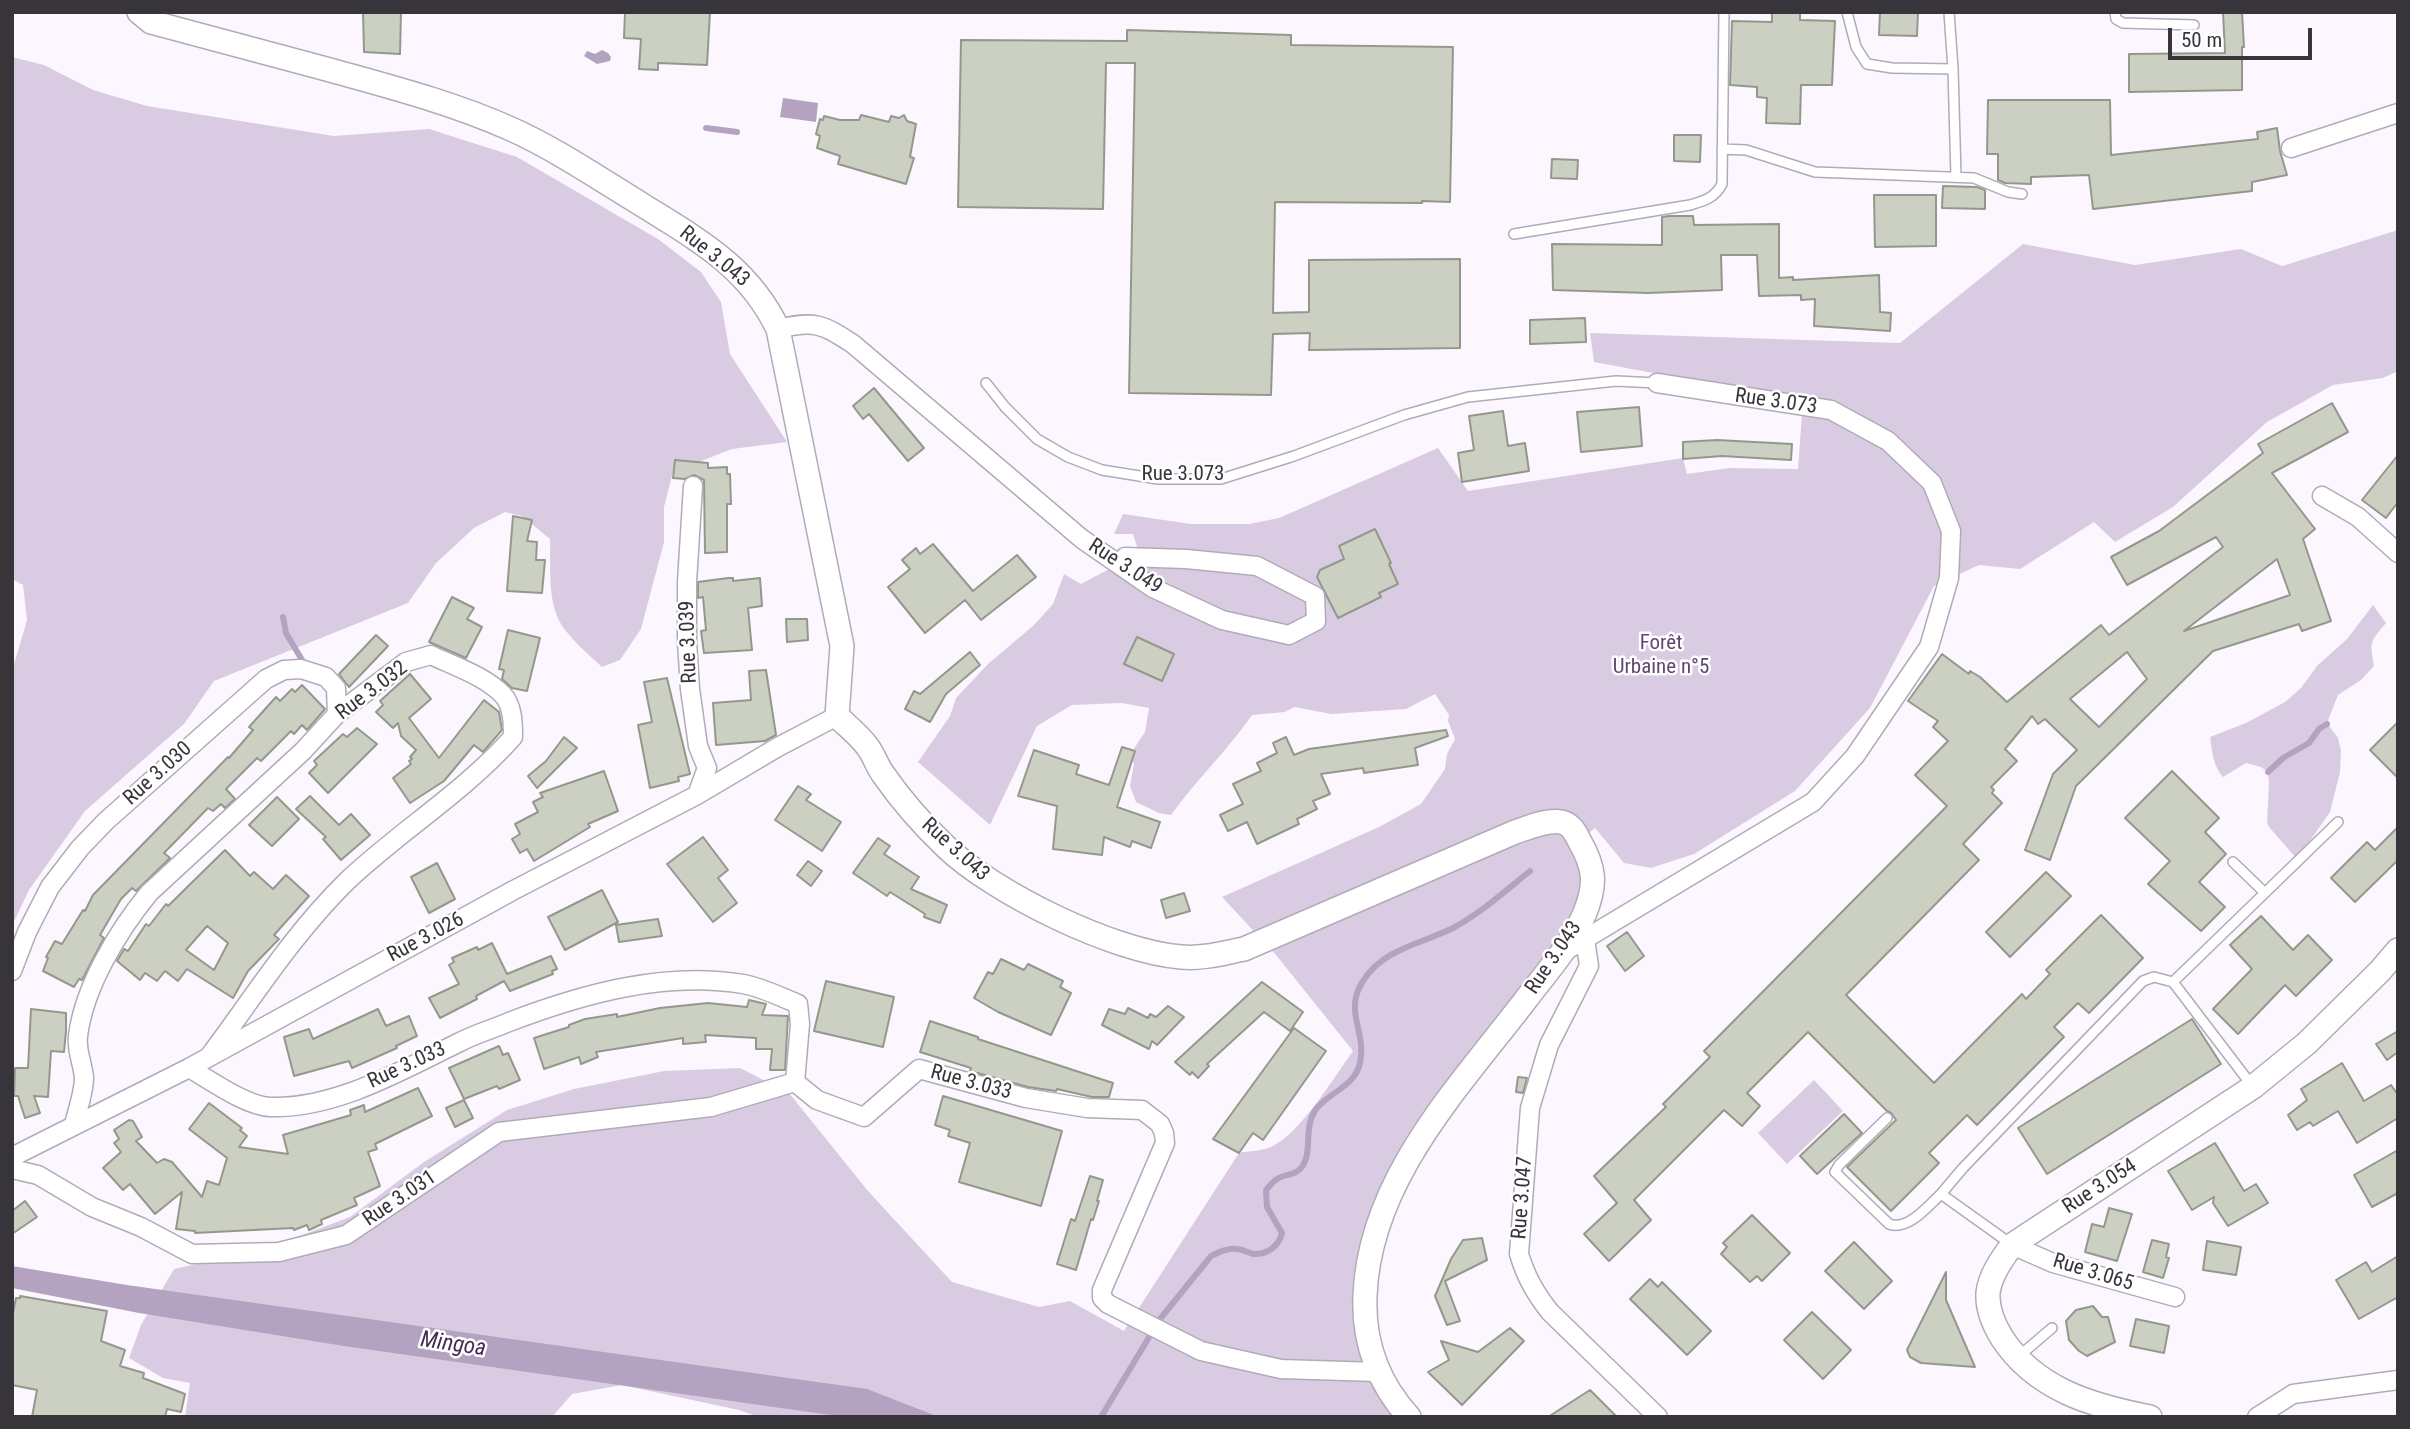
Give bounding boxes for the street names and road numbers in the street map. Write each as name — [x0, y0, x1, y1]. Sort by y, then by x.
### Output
street label: Rue 3.043 — [674, 221, 754, 293]
street label: Rue 3.073 — [1733, 384, 1819, 420]
street label: Rue 3.073 — [1142, 462, 1224, 488]
street label: Rue 3.049 — [1083, 534, 1167, 600]
street label: Rue 3.039 — [675, 600, 703, 684]
street label: Rue 3.032 — [331, 656, 413, 726]
street label: Rue 3.030 — [119, 737, 197, 811]
street label: Rue 3.043 — [916, 813, 994, 887]
street label: Rue 3.026 — [383, 907, 469, 969]
street label: Rue 3.043 — [1520, 917, 1588, 999]
street label: Rue 3.033 — [364, 1037, 450, 1095]
street label: Rue 3.033 — [928, 1060, 1014, 1106]
street label: Rue 3.054 — [2058, 1154, 2142, 1220]
street label: Rue 3.047 — [1508, 1156, 1538, 1240]
street label: Rue 3.031 — [359, 1165, 441, 1233]
street label: Rue 3.065 — [2050, 1249, 2136, 1297]

